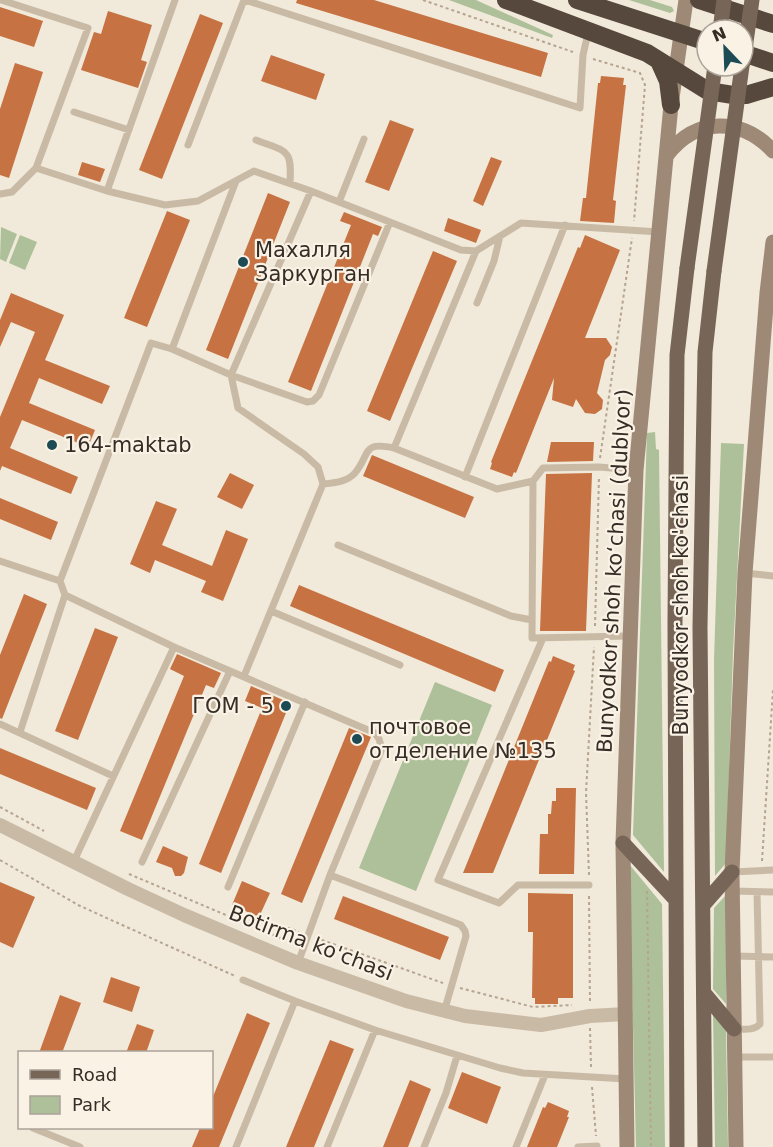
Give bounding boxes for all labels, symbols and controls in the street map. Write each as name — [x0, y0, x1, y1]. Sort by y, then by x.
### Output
north arrow — [695, 18, 755, 78]
text: N — [709, 23, 729, 46]
place label: Махалля Заркурган — [255, 238, 371, 286]
marker: Махалля Заркурган — [236, 255, 250, 269]
street label: Bunyodkor shoh koʻchasi (dublyor) — [592, 388, 636, 754]
place label: 164-maktab — [64, 433, 192, 457]
marker: 164-maktab — [45, 438, 59, 452]
street label: Bunyodkor shoh ko'chasi — [669, 475, 693, 735]
place label: ГОМ - 5 — [192, 694, 274, 718]
marker: ГОМ - 5 — [279, 699, 293, 713]
place label: почтовое отделение №135 — [369, 715, 557, 763]
marker: почтовое отделение №135 — [350, 732, 364, 746]
street label: Botirma ko'chasi — [225, 901, 397, 985]
legend — [18, 1051, 213, 1129]
text: Road — [72, 1064, 117, 1085]
text: Park — [72, 1094, 111, 1115]

